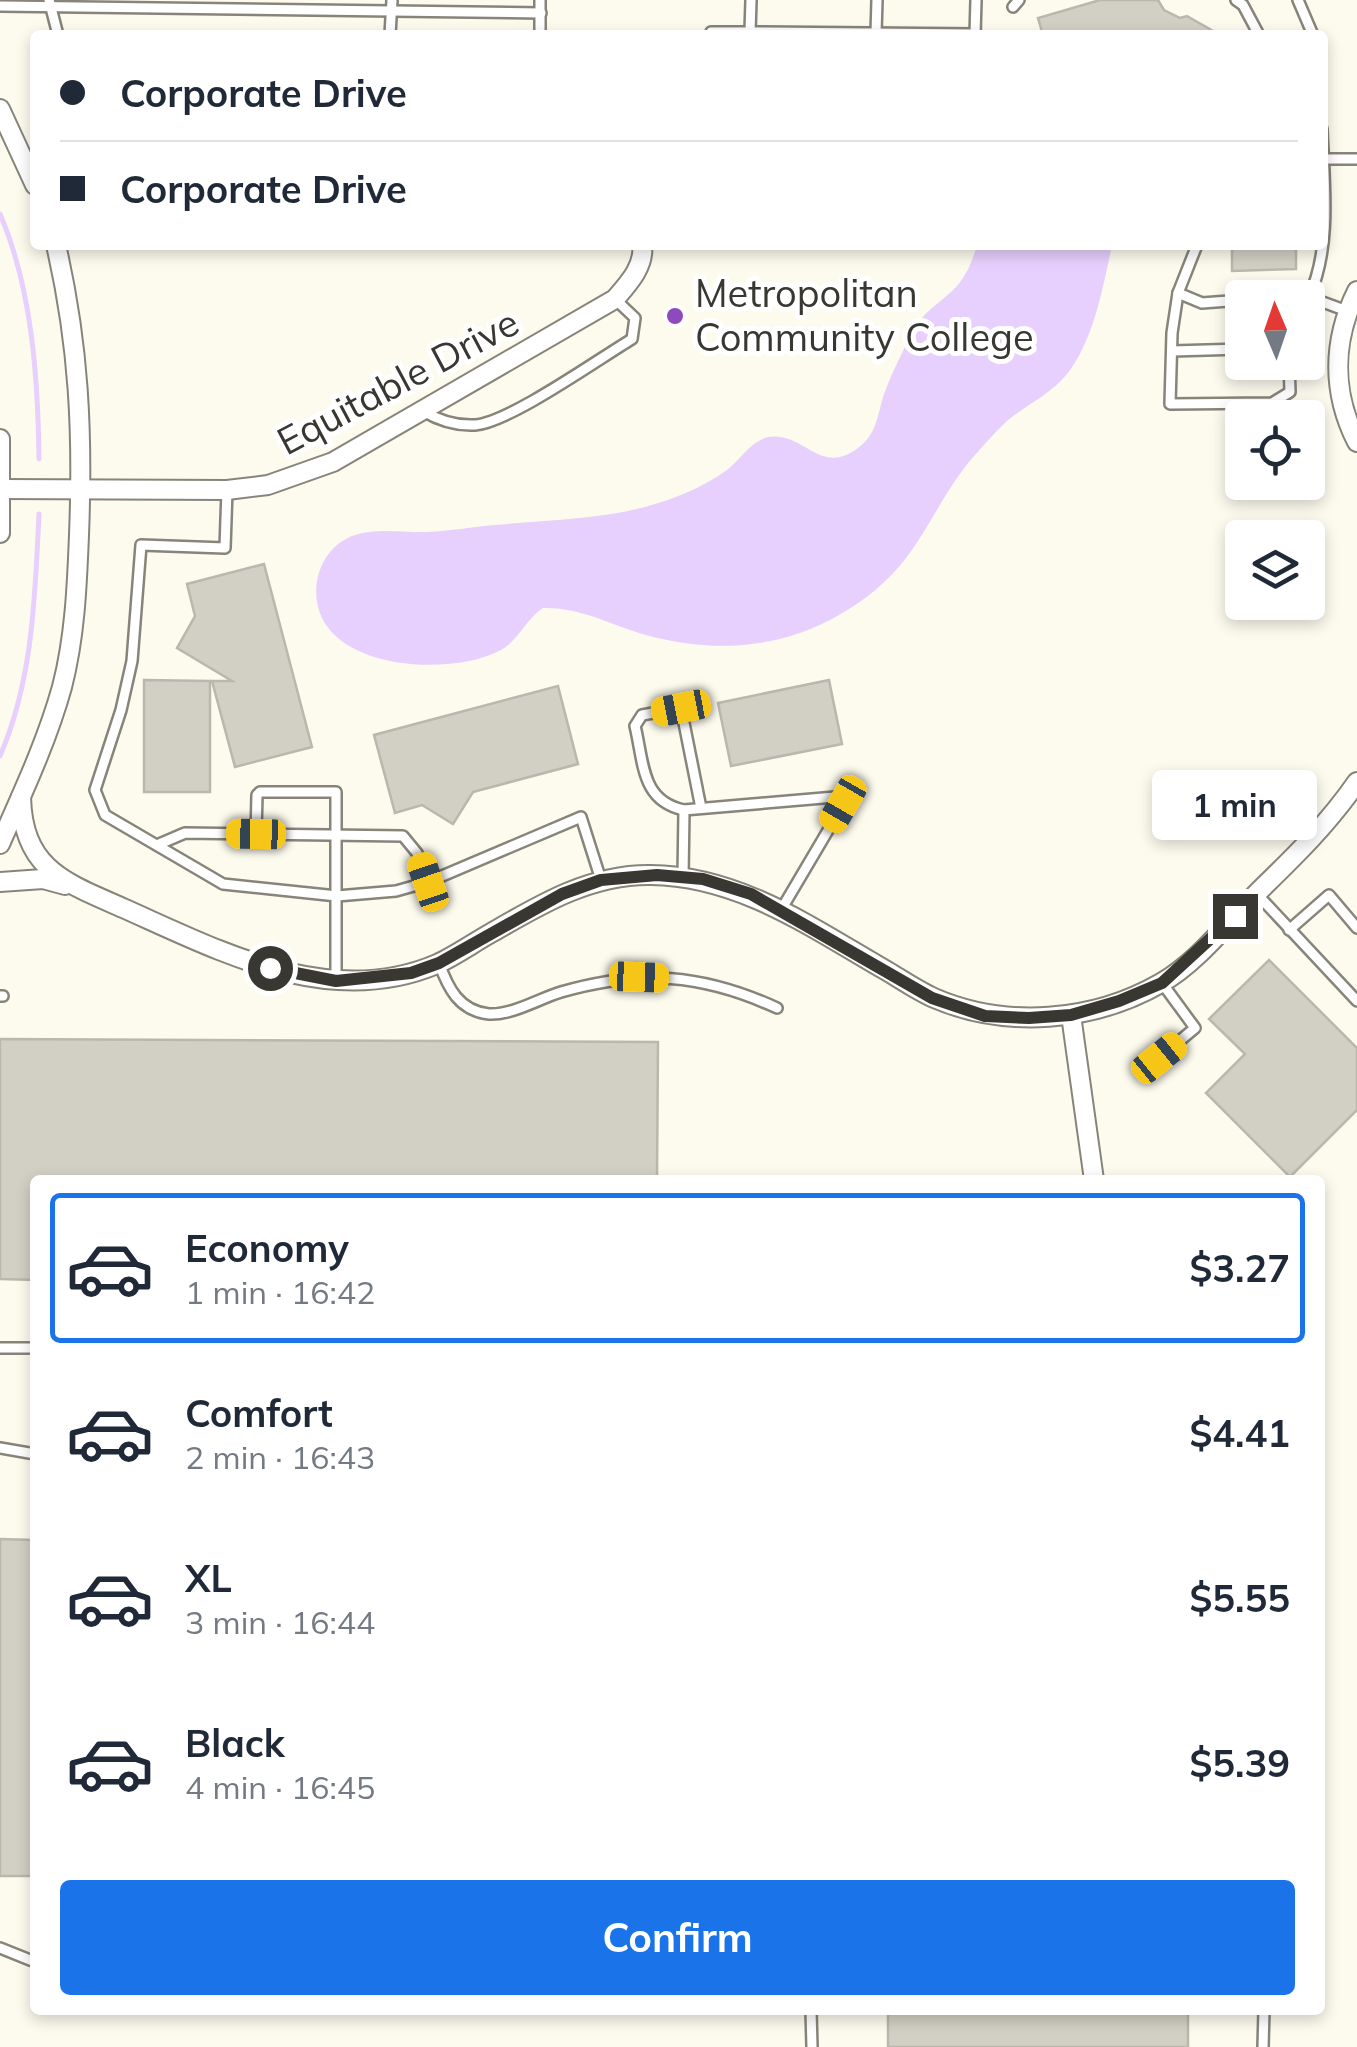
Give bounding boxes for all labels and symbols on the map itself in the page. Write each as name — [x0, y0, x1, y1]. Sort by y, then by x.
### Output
place label: Metropolitan Community College — [695, 269, 1034, 361]
north arrow — [1225, 280, 1325, 380]
street label: Equitable Drive — [269, 297, 526, 465]
marker: Metropolitan Community College — [664, 305, 686, 327]
car — [649, 688, 713, 728]
car — [815, 771, 871, 837]
callout: 1 min — [1152, 771, 1318, 841]
car — [226, 818, 286, 850]
car — [404, 849, 452, 915]
route end — [1213, 894, 1258, 939]
route start — [248, 946, 293, 991]
car — [608, 961, 670, 993]
car — [1126, 1027, 1192, 1089]

